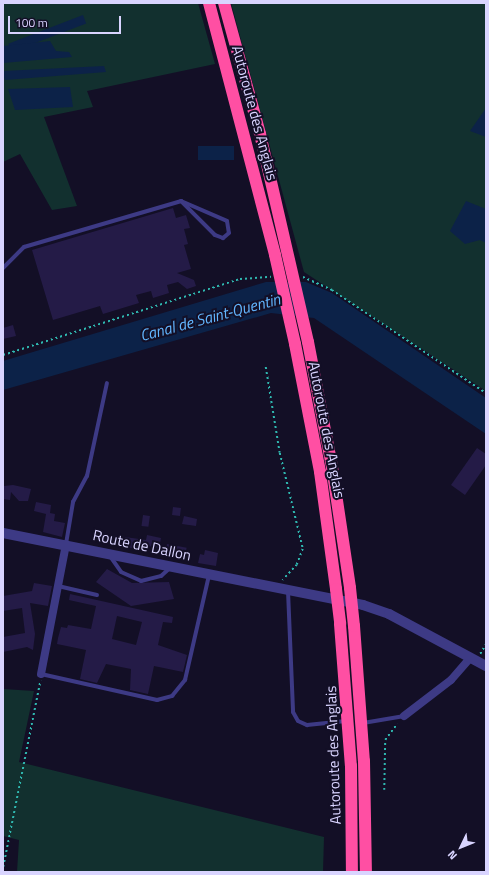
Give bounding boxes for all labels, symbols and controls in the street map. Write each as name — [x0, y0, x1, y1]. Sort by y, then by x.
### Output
scale bar — [10, 8, 123, 34]
text: 100 m — [15, 13, 48, 32]
street label: Autoroute des Anglais — [228, 44, 282, 182]
water label: Canal de Saint-Quentin — [138, 289, 282, 345]
street label: Autoroute des Anglais — [305, 360, 349, 500]
street label: Route de Dallon — [91, 526, 193, 564]
street label: Autoroute des Anglais — [322, 685, 344, 825]
north arrow — [441, 827, 481, 867]
text: N — [444, 847, 461, 863]

